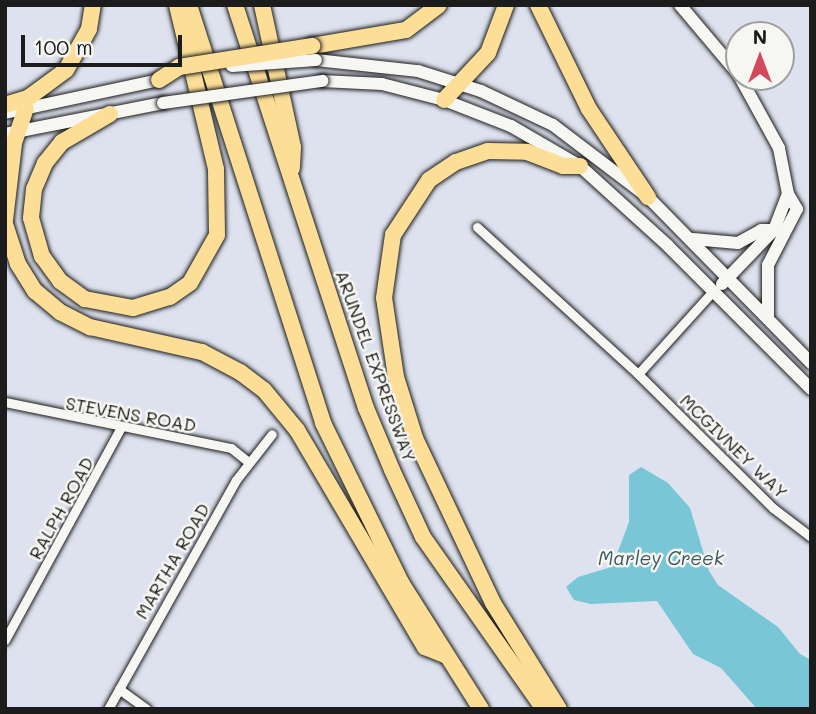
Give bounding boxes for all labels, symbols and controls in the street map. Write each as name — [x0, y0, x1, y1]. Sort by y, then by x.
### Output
scale bar — [24, 21, 186, 65]
north arrow — [725, 21, 795, 91]
text: N — [753, 24, 767, 49]
text: 100 m — [34, 33, 93, 60]
street label: ARUNDEL EXPRESSWAY — [331, 267, 421, 465]
street label: MCGIVNEY WAY — [676, 389, 792, 503]
street label: STEVENS ROAD — [64, 392, 198, 436]
street label: RALPH ROAD — [24, 453, 98, 563]
street label: MARTHA ROAD — [130, 499, 214, 623]
water label: Marley Creek — [598, 547, 724, 569]

